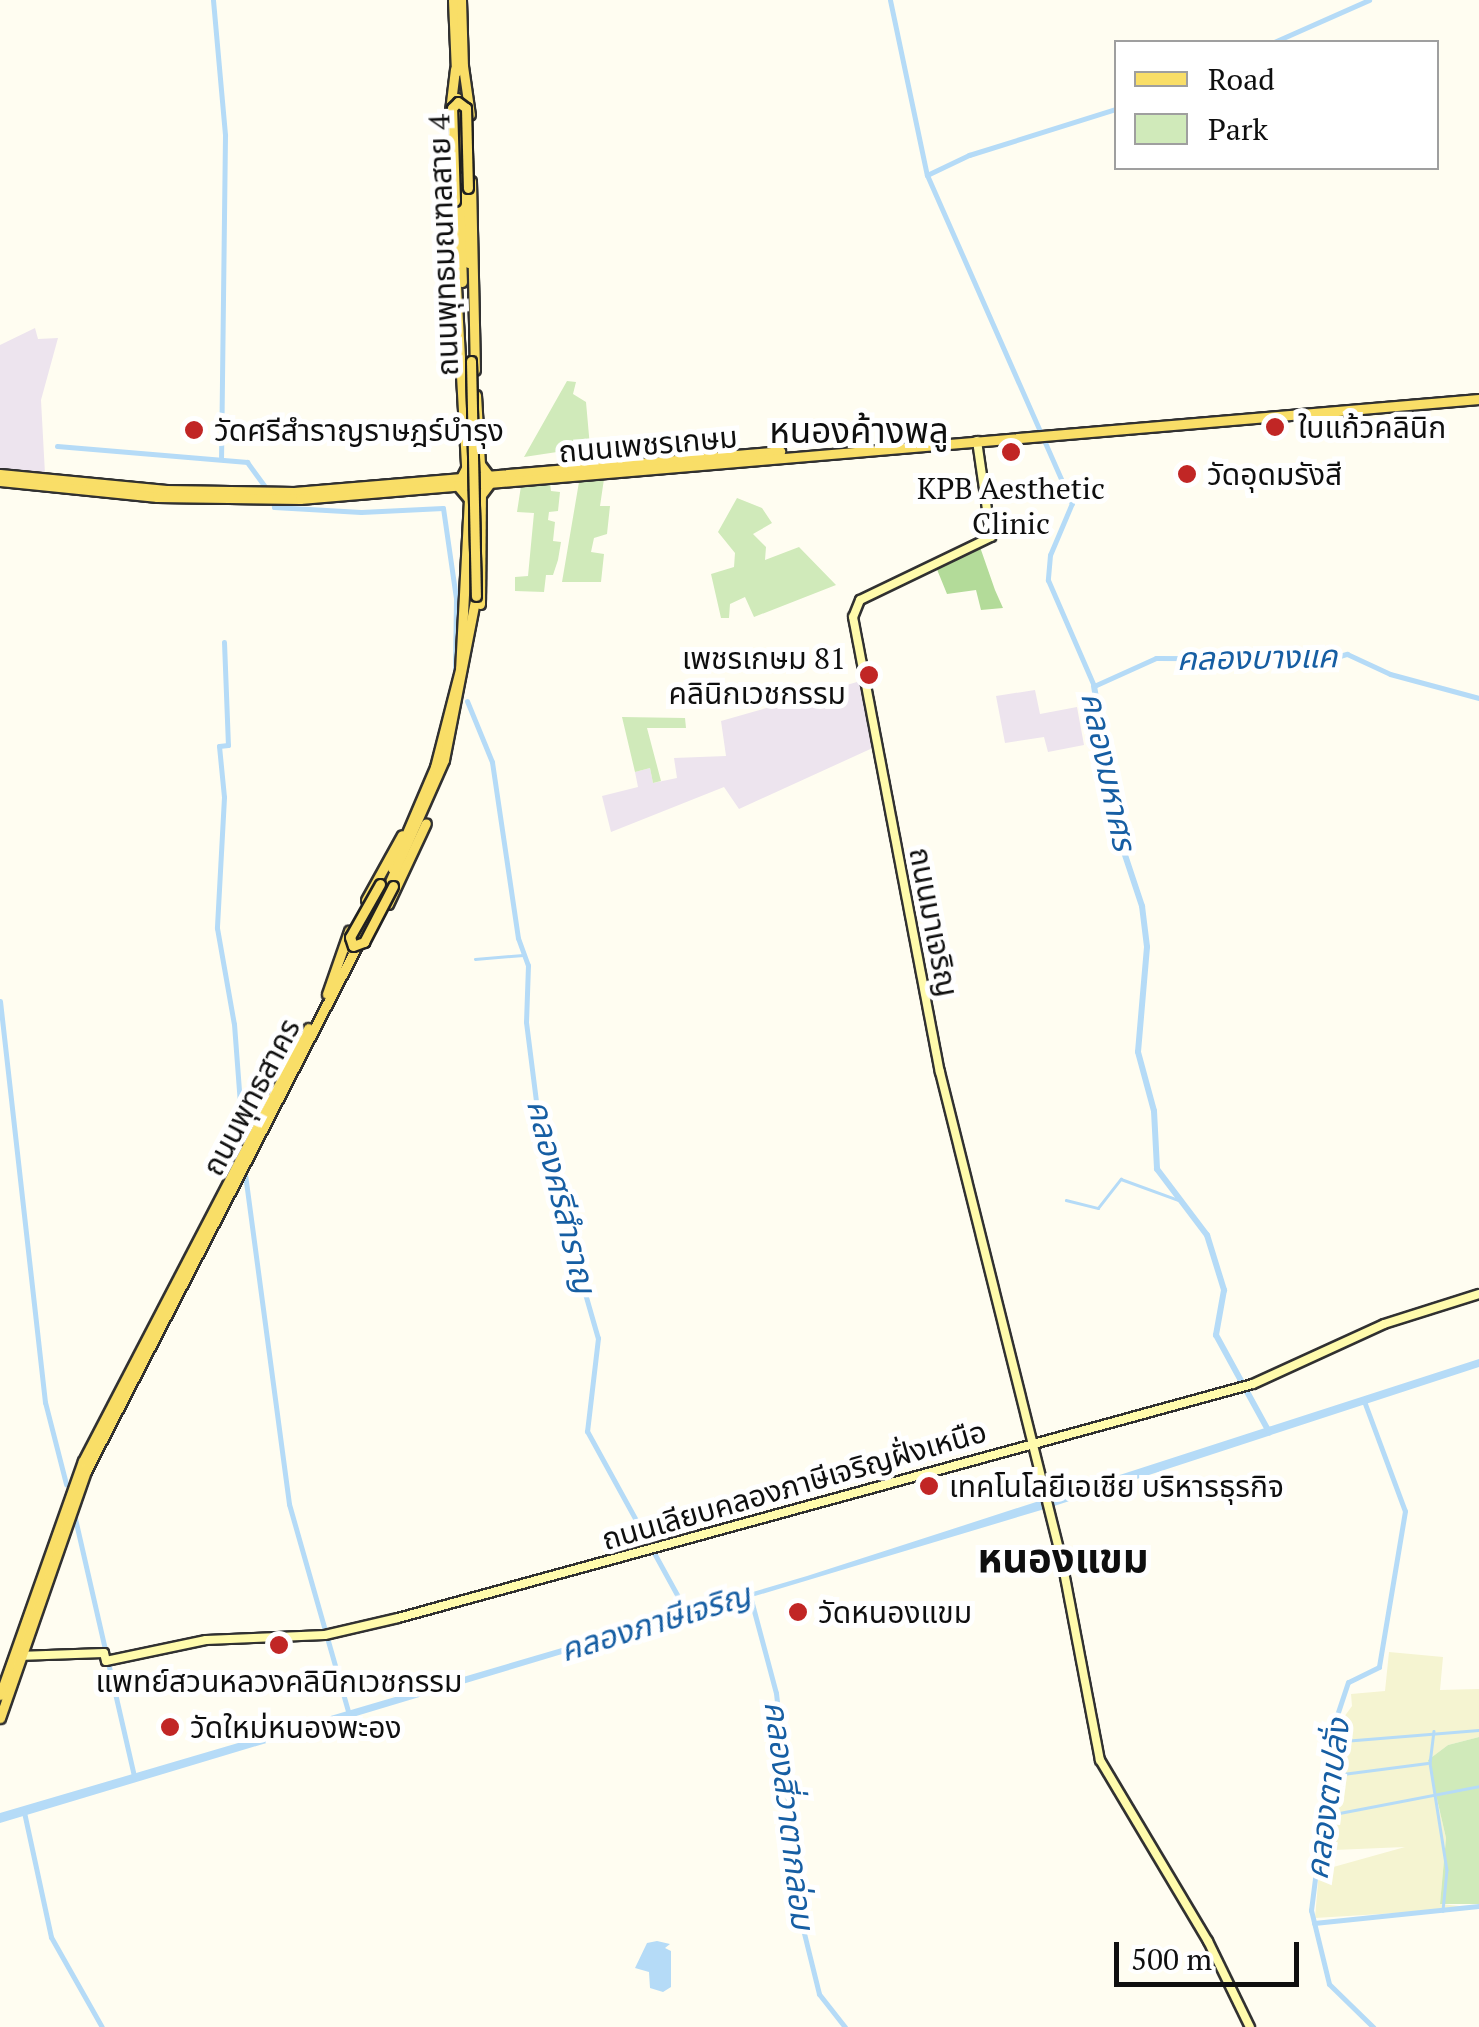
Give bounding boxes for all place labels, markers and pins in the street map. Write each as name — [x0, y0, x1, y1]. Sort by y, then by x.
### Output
place label: ใบแก้วคลินิก — [1298, 409, 1446, 445]
place label: วัดศรีสําราญราษฎร์บํารุง — [214, 412, 504, 448]
marker: ใบแก้วคลินิก — [1262, 414, 1288, 440]
marker: วัดศรีสําราญราษฎร์บํารุง — [183, 419, 205, 441]
marker: KPB Aesthetic Clinic — [998, 439, 1024, 465]
place label: วัดอุดมรังสี — [1207, 456, 1342, 492]
marker: วัดอุดมรังสี — [1176, 463, 1198, 485]
place label: KPB Aesthetic Clinic — [917, 470, 1105, 540]
place label: เพชรเกษม 81 คลินิกเวชกรรม — [669, 640, 846, 710]
marker: เพชรเกษม 81 คลินิกเวชกรรม — [856, 662, 882, 688]
place label: เทคโนโลยีเอเชีย บริหารธุรกิจ — [949, 1468, 1284, 1504]
marker: เทคโนโลยีเอเชีย บริหารธุรกิจ — [918, 1475, 940, 1497]
place label: วัดหนองแขม — [818, 1594, 972, 1630]
marker: วัดหนองแขม — [787, 1601, 809, 1623]
marker: แพทย์สวนหลวงคลินิกเวชกรรม — [266, 1632, 292, 1658]
place label: แพทย์สวนหลวงคลินิกเวชกรรม — [96, 1663, 462, 1699]
place label: วัดใหม่หนองพะอง — [190, 1709, 402, 1745]
marker: วัดใหม่หนองพะอง — [159, 1716, 181, 1738]

